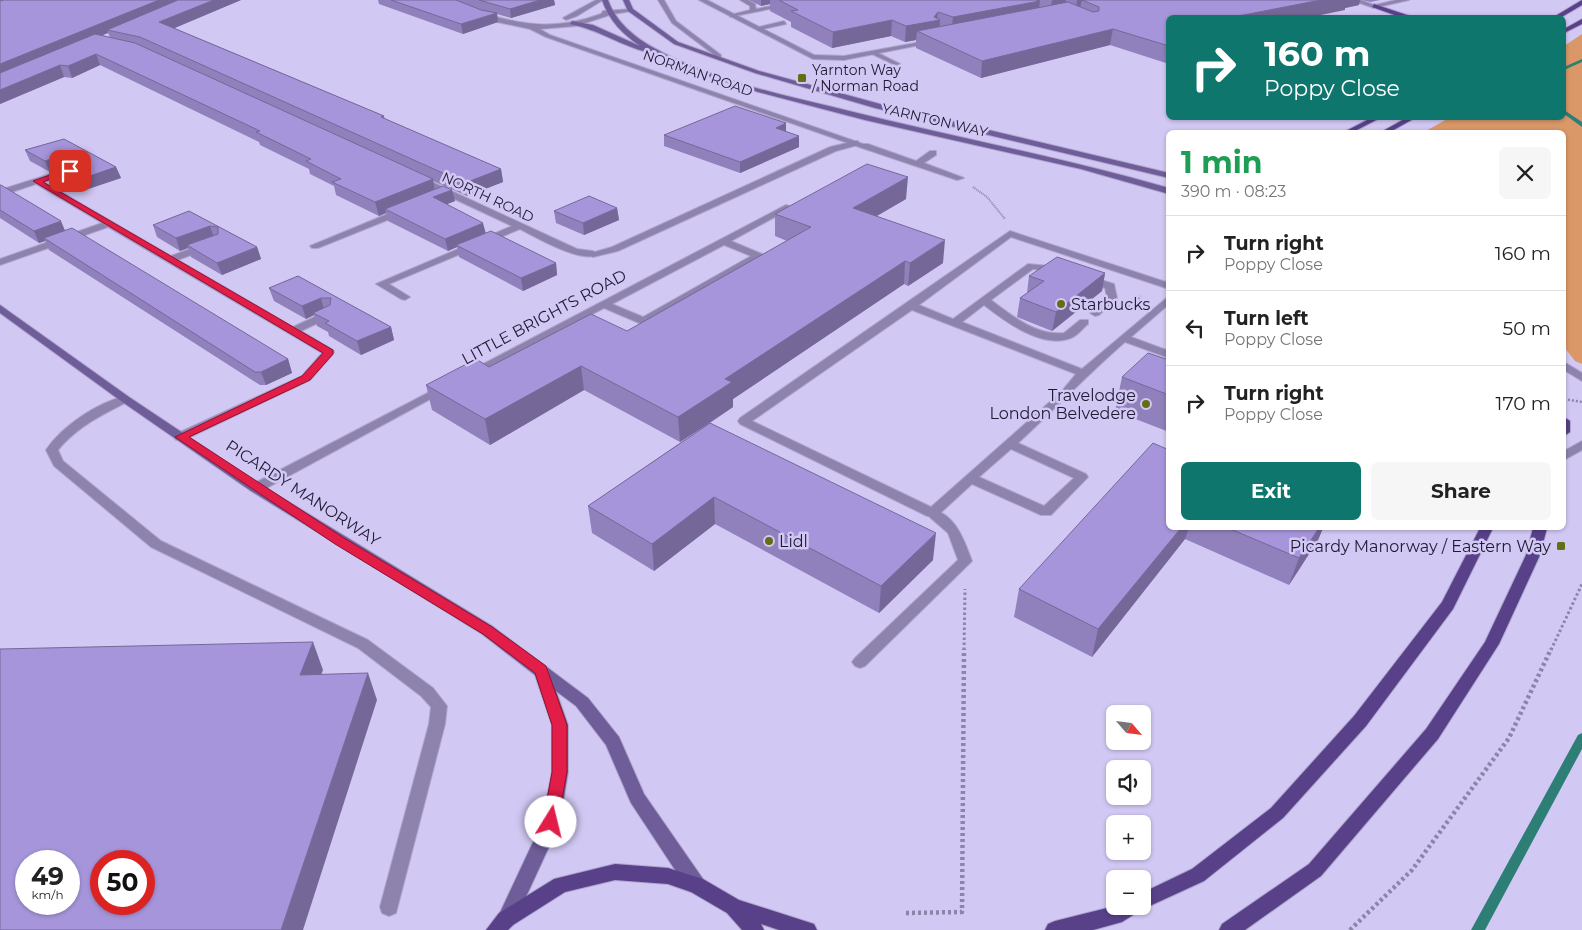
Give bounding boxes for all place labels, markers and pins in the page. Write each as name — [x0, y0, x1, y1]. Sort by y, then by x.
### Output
place label: Yarnton Way / Norman Road — [811, 61, 919, 95]
marker: Yarnton Way / Norman Road — [796, 72, 808, 84]
pin — [49, 150, 91, 192]
place label: Starbucks — [1071, 295, 1151, 314]
marker: Starbucks — [1055, 298, 1067, 310]
place label: Travelodge London Belvedere — [989, 386, 1136, 423]
marker: Travelodge London Belvedere — [1140, 398, 1152, 410]
place label: Lidl — [779, 532, 808, 551]
marker: Lidl — [763, 535, 775, 547]
place label: Picardy Manorway / Eastern Way — [1290, 537, 1551, 556]
marker: Picardy Manorway / Eastern Way — [1555, 540, 1567, 552]

